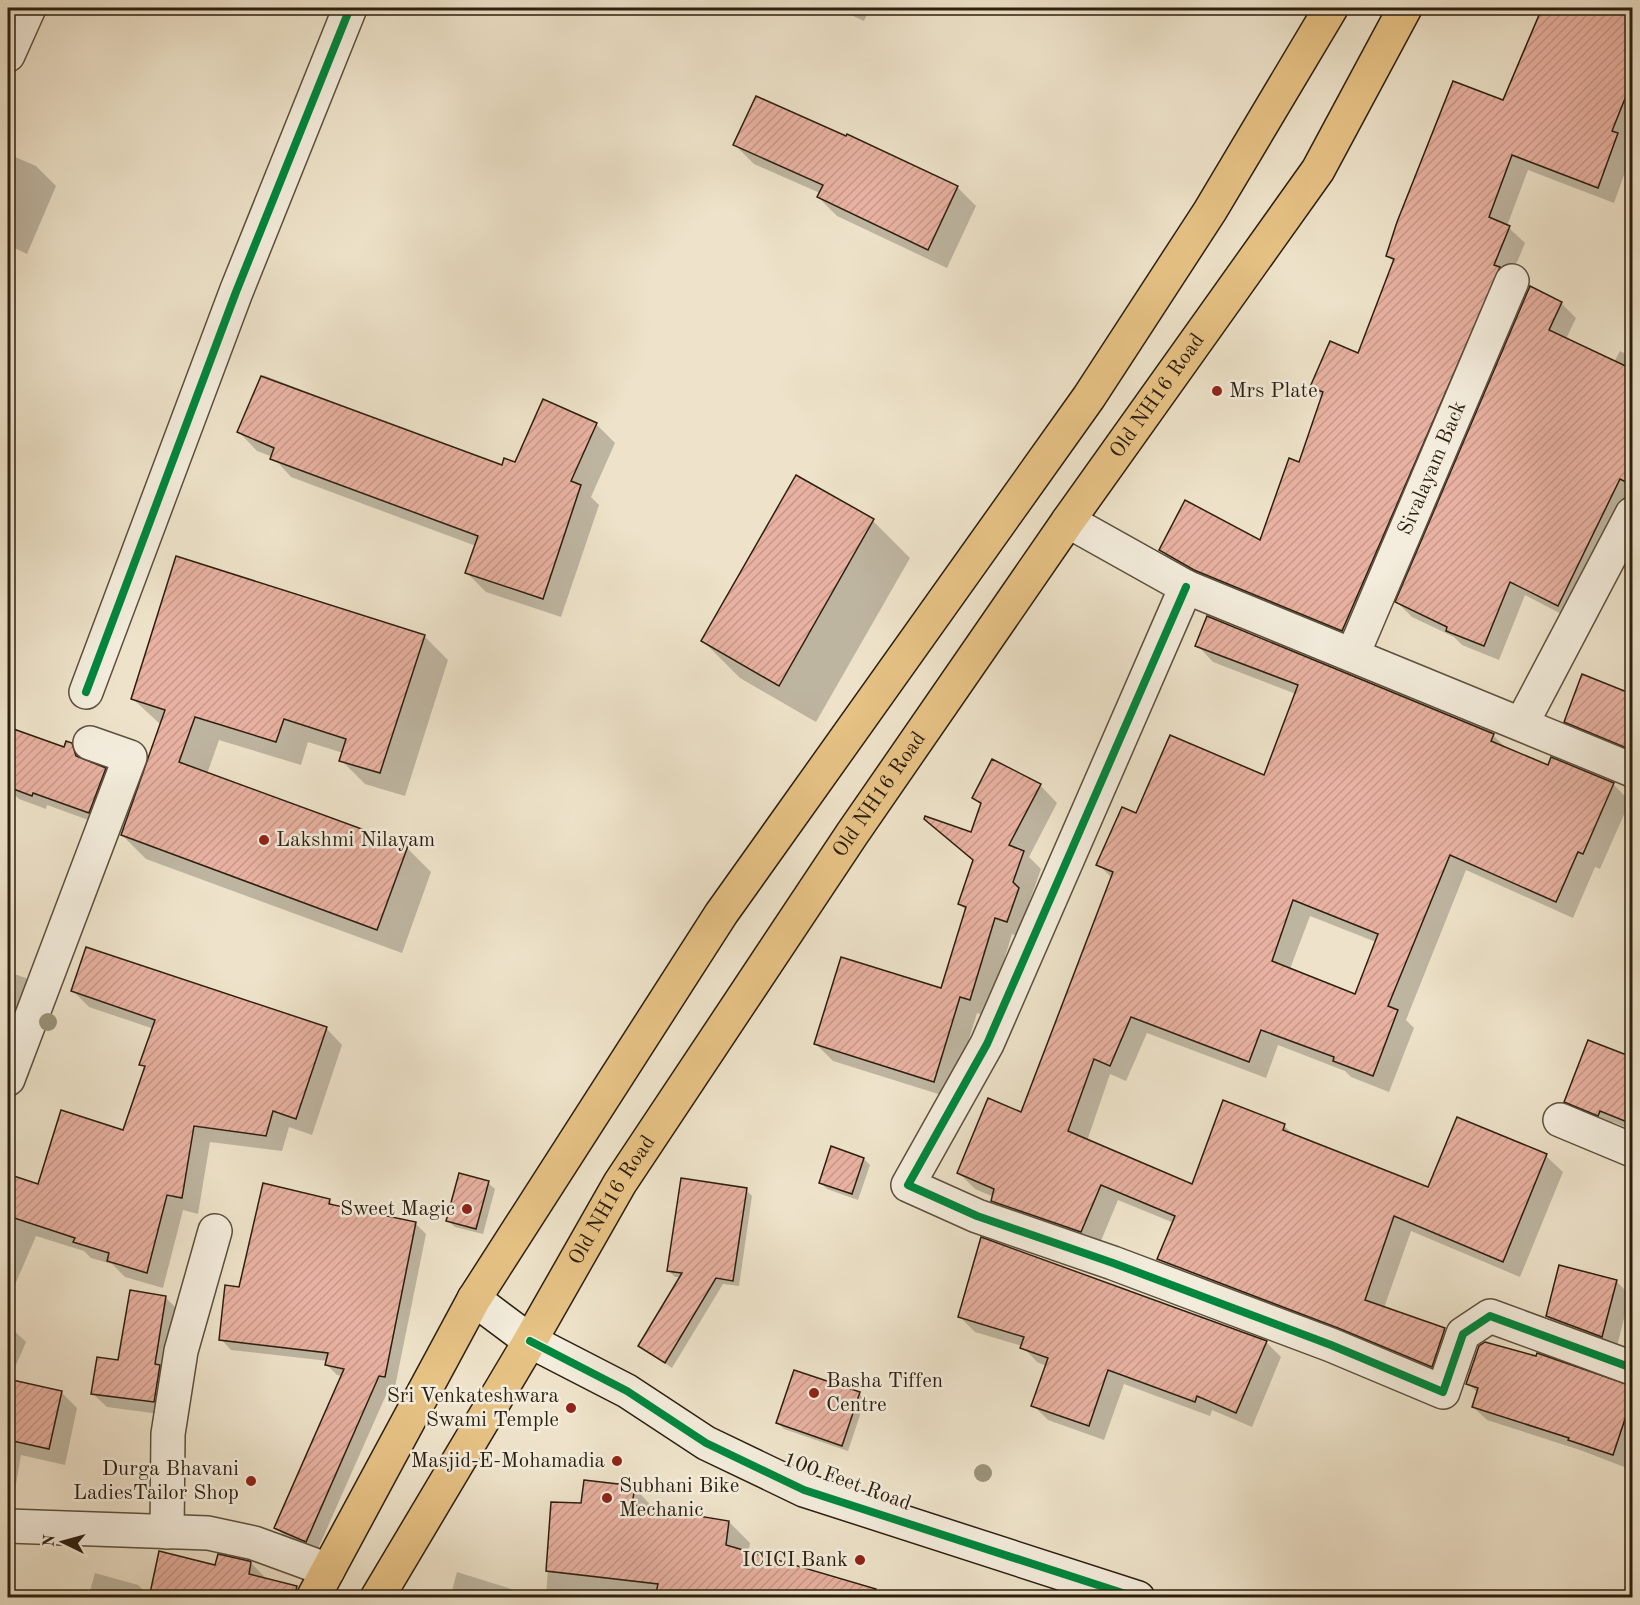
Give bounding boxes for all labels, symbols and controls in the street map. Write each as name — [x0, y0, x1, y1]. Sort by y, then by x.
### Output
street label: Old NH16 Road — [1106, 330, 1208, 462]
place label: Mrs Plate — [1229, 381, 1318, 402]
marker: Mrs Plate — [1210, 384, 1224, 398]
street label: Sivalayam Back — [1394, 398, 1470, 538]
street label: Old NH16 Road — [829, 728, 930, 861]
place label: Lakshmi Nilayam — [276, 830, 435, 851]
marker: Lakshmi Nilayam — [257, 833, 271, 847]
street label: Old NH16 Road — [565, 1132, 659, 1269]
place label: Sweet Magic — [340, 1199, 455, 1220]
marker: Sweet Magic — [460, 1202, 474, 1216]
place label: Basha Tiffen Centre — [826, 1371, 943, 1416]
place label: Sri Venkateshwara Swami Temple — [387, 1386, 559, 1431]
marker: Basha Tiffen Centre — [807, 1386, 821, 1400]
marker: Sri Venkateshwara Swami Temple — [564, 1401, 578, 1415]
street label: 100 Feet Road — [780, 1449, 914, 1515]
place label: Masjid-E-Mohamadia — [411, 1451, 605, 1472]
marker: Masjid-E-Mohamadia — [610, 1454, 624, 1468]
place label: Durga Bhavani LadiesTailor Shop — [73, 1459, 239, 1504]
marker: Durga Bhavani LadiesTailor Shop — [244, 1474, 258, 1488]
place label: Subhani Bike Mechanic — [619, 1476, 739, 1521]
marker: Subhani Bike Mechanic — [600, 1491, 614, 1505]
north arrow — [33, 1512, 93, 1572]
text: N — [42, 1533, 59, 1548]
place label: ICICI Bank — [742, 1550, 848, 1571]
marker: ICICI Bank — [853, 1553, 867, 1567]

